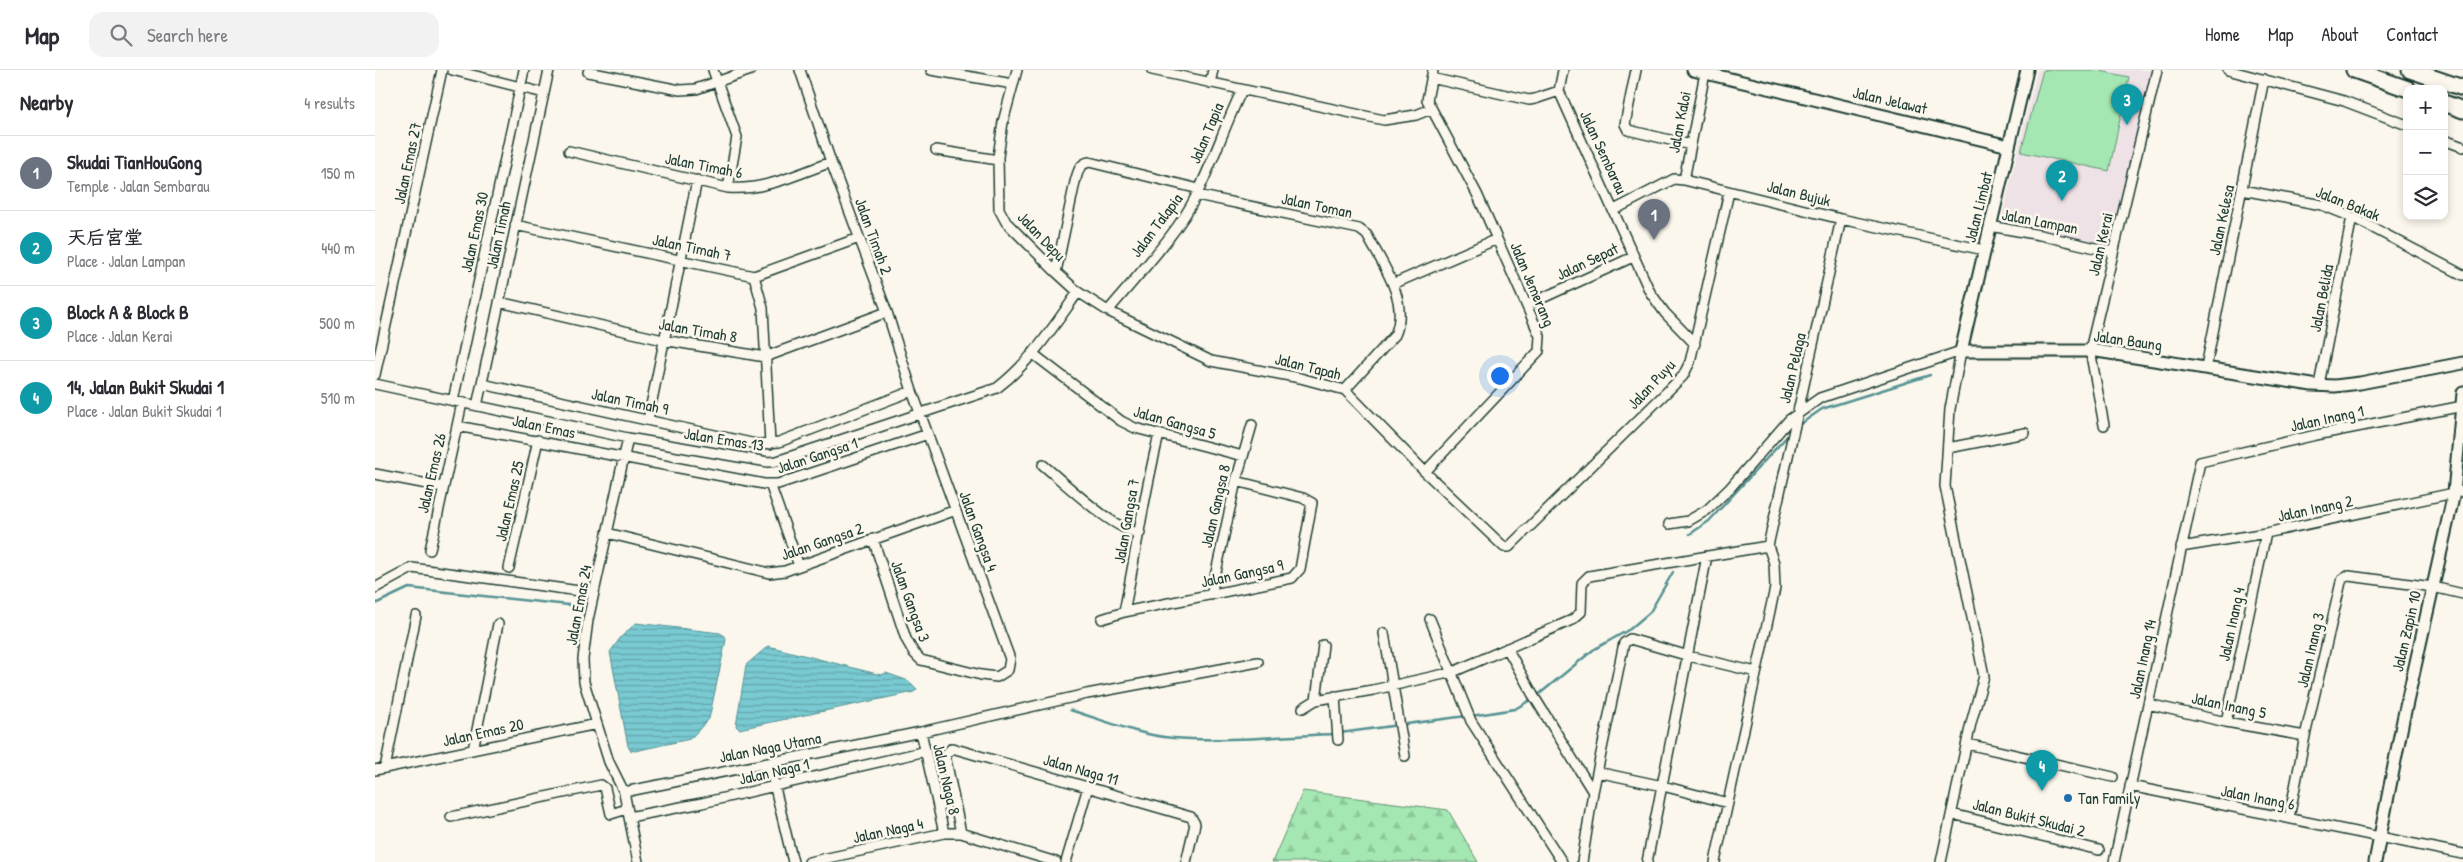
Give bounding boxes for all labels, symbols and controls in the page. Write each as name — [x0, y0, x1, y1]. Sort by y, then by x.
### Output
search box — [89, 12, 439, 57]
text: Map — [25, 19, 59, 51]
icon: search — [107, 21, 135, 49]
text: Search here — [147, 22, 228, 48]
text: Home — [2205, 22, 2240, 47]
text: Map — [2268, 22, 2293, 47]
text: About — [2321, 22, 2358, 47]
text: Contact — [2386, 22, 2438, 47]
street label: Jalan Jelawat — [1851, 81, 1930, 119]
pin: 3 — [2111, 84, 2143, 125]
map controls — [2403, 85, 2448, 220]
button: + — [2403, 85, 2448, 130]
text: Nearby — [20, 88, 73, 117]
street label: Jalan Kaloi — [1662, 89, 1696, 155]
text: 4 results — [304, 92, 355, 114]
street label: Jalan Tapia — [1183, 99, 1229, 167]
street label: Jalan Sembarau — [1575, 107, 1633, 198]
street label: Jalan Emas 27 — [388, 120, 426, 206]
button: − — [2403, 130, 2448, 175]
street label: Jalan Timah 6 — [663, 147, 745, 183]
text: Skudai TianHouGong — [67, 149, 202, 175]
pin: 2 — [2046, 160, 2078, 201]
text: 1 — [33, 162, 39, 184]
text: 150 m — [321, 162, 355, 184]
street label: Jalan Limbat — [1959, 169, 1998, 245]
street label: Jalan Bujuk — [1765, 174, 1834, 212]
text: Temple · Jalan Sembarau — [67, 175, 210, 197]
button: layers — [2403, 175, 2448, 220]
street label: Jalan Bakak — [2313, 180, 2384, 226]
street label: Jalan Kelesa — [2203, 183, 2239, 257]
street label: Jalan Toman — [1280, 187, 1354, 223]
street label: Jalan Talapia — [1125, 189, 1187, 261]
street label: Jalan Emas 30 — [455, 190, 493, 274]
street label: Jalan Timah 2 — [850, 195, 898, 278]
street label: Jalan Timah — [480, 199, 516, 271]
pin: 1 — [1638, 199, 1670, 240]
street label: Jalan Lampan — [2000, 203, 2080, 239]
street label: Jalan Depu — [1013, 206, 1071, 266]
street label: Jalan Kerai — [2082, 210, 2118, 278]
text: 天后宫堂 — [67, 224, 143, 250]
street label: Jalan Timah 7 — [650, 228, 734, 266]
text: 2 — [32, 237, 40, 259]
text: 440 m — [321, 237, 355, 259]
street label: Jalan Sepat — [1552, 237, 1622, 285]
street label: Jalan Jemerang — [1505, 238, 1561, 330]
text: Place · Jalan Lampan — [67, 250, 185, 272]
street label: Jalan Belida — [2304, 262, 2338, 334]
text: Block A & Block B — [67, 299, 189, 325]
text: 3 — [32, 312, 40, 334]
text: 500 m — [319, 312, 355, 334]
street label: Jalan Timah 8 — [657, 312, 739, 348]
street label: Jalan Baung — [2092, 324, 2164, 356]
text: Place · Jalan Kerai — [67, 325, 173, 347]
street label: Jalan Pelaga — [1773, 331, 1811, 405]
street label: Jalan Tapah — [1273, 347, 1344, 385]
street label: Jalan Puyu — [1622, 354, 1680, 414]
your location — [1487, 363, 1513, 389]
text: 14, Jalan Bukit Skudai 1 — [67, 374, 224, 400]
street label: Jalan Timah 9 — [589, 382, 671, 420]
text: 4 — [33, 387, 39, 409]
text: 510 m — [321, 387, 355, 409]
street label: Jalan Inang 1 — [2288, 399, 2366, 437]
text: Place · Jalan Bukit Skudai 1 — [67, 400, 222, 422]
street label: Jalan Gangsa 5 — [1131, 400, 1219, 444]
street label: Jalan Emas — [510, 409, 578, 443]
street label: Jalan Emas 13 — [682, 422, 766, 456]
street label: Jalan Emas 26 — [411, 431, 451, 515]
street label: Jalan Gangsa 1 — [774, 432, 860, 478]
street label: Jalan Emas 25 — [489, 458, 529, 543]
street label: Jalan Gangsa 8 — [1195, 462, 1235, 550]
street label: Jalan Gangsa 7 — [1108, 477, 1144, 565]
street label: Jalan Gangsa 4 — [954, 488, 1004, 574]
street label: Jalan Inang 2 — [2275, 489, 2355, 527]
street label: Jalan Gangsa 2 — [778, 517, 866, 565]
street label: Jalan Gangsa 9 — [1199, 553, 1285, 592]
street label: Jalan Gangsa 3 — [886, 557, 936, 645]
street label: Jalan Emas 24 — [559, 563, 597, 647]
street label: Jalan Inang 4 — [2212, 585, 2250, 663]
street label: Jalan Zapin 10 — [2386, 588, 2426, 674]
street label: Jalan Inang 3 — [2291, 610, 2329, 690]
street label: Jalan Inang 14 — [2123, 617, 2161, 701]
street label: Jalan Inang 5 — [2190, 686, 2269, 724]
street label: Jalan Emas 20 — [440, 713, 526, 751]
street label: Jalan Naga Utama — [717, 726, 823, 768]
street label: Jalan Naga 8 — [928, 741, 966, 817]
street label: Jalan Naga 11 — [1041, 748, 1121, 790]
pin: 4 — [2026, 750, 2058, 791]
street label: Jalan Naga 1 — [737, 752, 811, 790]
street label: Jalan Inang 6 — [2219, 779, 2297, 815]
place label: Tan Family — [2078, 787, 2141, 809]
street label: Jalan Bukit Skudai 2 — [1970, 792, 2088, 842]
marker: Tan Family — [2062, 792, 2074, 804]
street label: Jalan Naga 4 — [851, 812, 925, 848]

